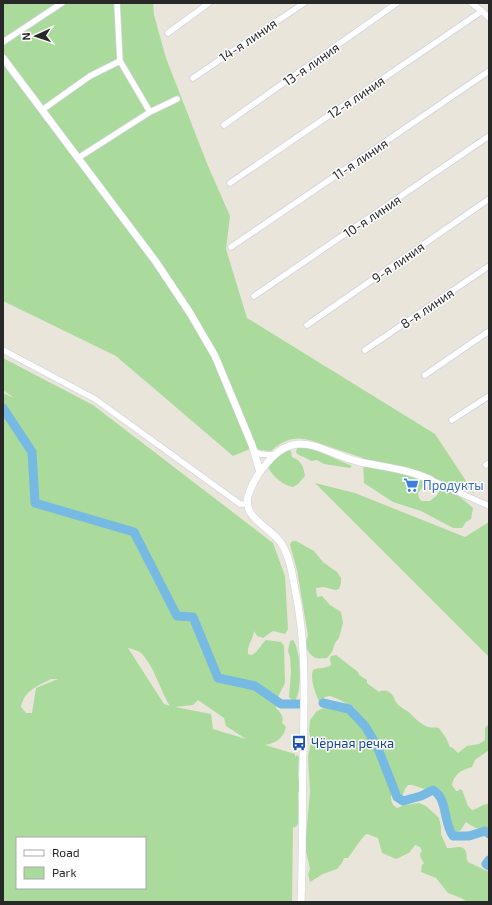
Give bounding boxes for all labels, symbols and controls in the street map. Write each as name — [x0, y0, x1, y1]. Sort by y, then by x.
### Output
street label: 14-я линия — [216, 15, 280, 65]
north arrow — [16, 16, 56, 56]
text: N — [19, 32, 32, 41]
street label: 13-я линия — [280, 39, 342, 89]
street label: 12-я линия — [324, 72, 388, 122]
street label: 11-я линия — [329, 135, 391, 183]
street label: 10-я линия — [340, 191, 404, 241]
street label: 9-я линия — [369, 238, 427, 286]
street label: 8-я линия — [397, 284, 457, 332]
supermarket icon: Продукты — [402, 476, 420, 494]
place label: Продукты — [423, 477, 484, 493]
bus stop icon: Чёрная речка — [290, 734, 308, 752]
place label: Чёрная речка — [311, 735, 394, 751]
legend — [16, 837, 146, 889]
text: Road — [52, 845, 80, 859]
text: Park — [52, 865, 77, 879]

